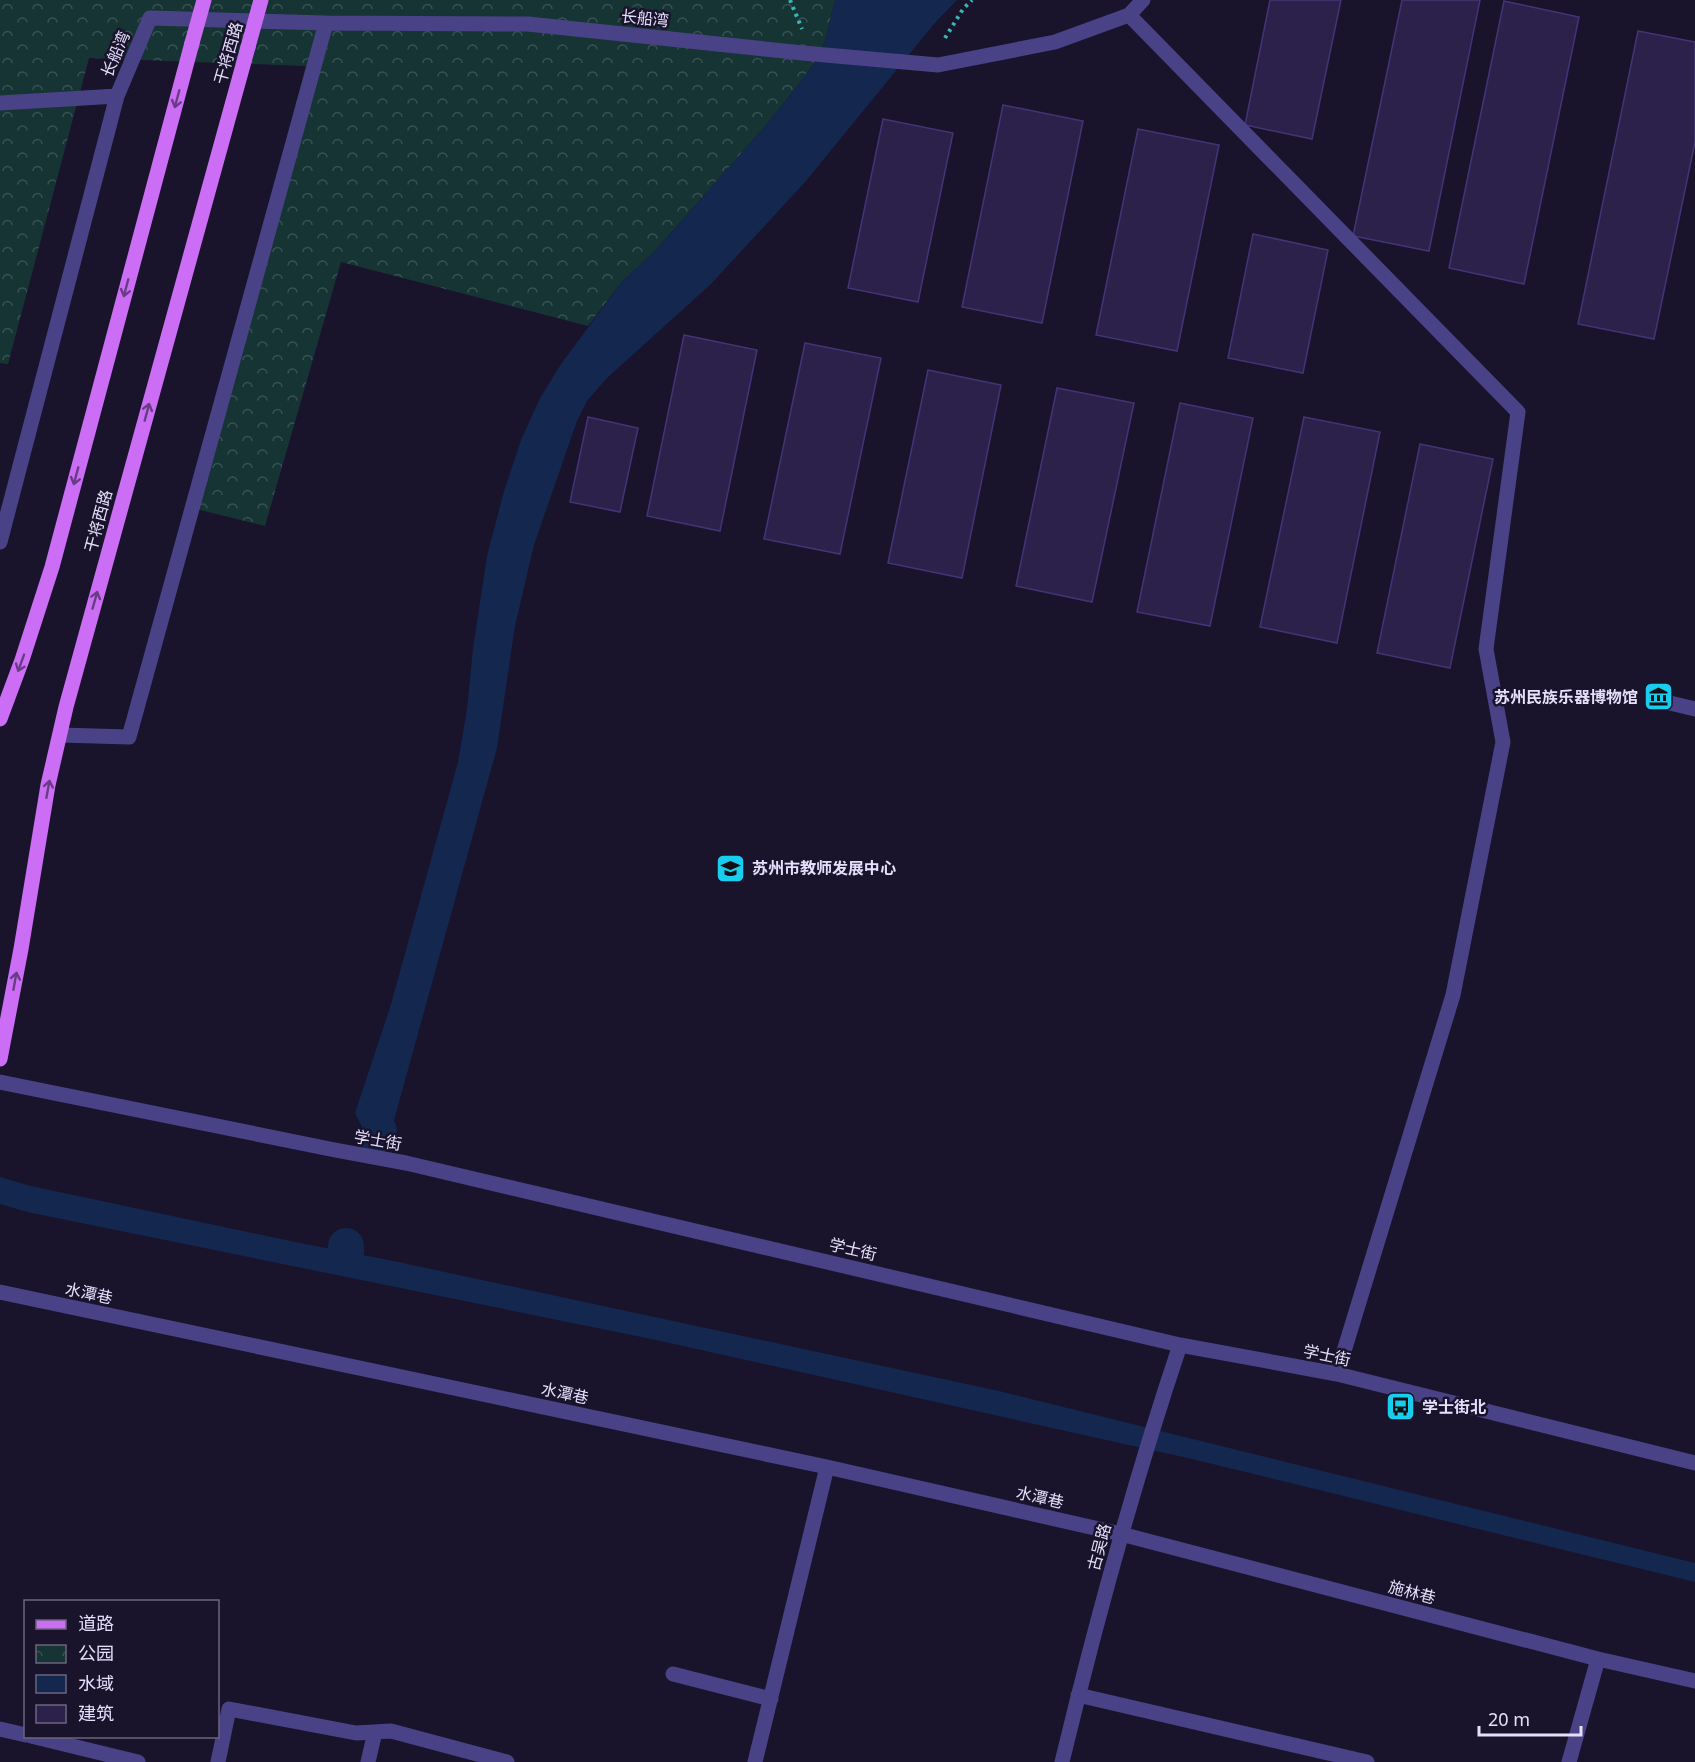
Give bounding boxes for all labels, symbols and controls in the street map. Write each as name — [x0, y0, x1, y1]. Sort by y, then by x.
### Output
street label: 长船湾 — [620, 5, 670, 31]
street label: 干将西路 — [209, 19, 247, 87]
street label: 长船湾 — [95, 28, 135, 80]
one-way arrow — [170, 89, 182, 108]
one-way arrow — [120, 278, 132, 297]
one-way arrow — [142, 403, 153, 422]
one-way arrow — [70, 466, 81, 485]
street label: 干将西路 — [79, 487, 117, 555]
one-way arrow — [90, 591, 101, 610]
one-way arrow — [14, 653, 25, 672]
museum icon: 苏州民族乐器博物馆 — [1643, 681, 1675, 713]
place label: 苏州民族乐器博物馆 — [1494, 686, 1638, 708]
one-way arrow — [42, 780, 53, 799]
school or university icon: 苏州市教师发展中心 — [715, 852, 747, 884]
place label: 苏州市教师发展中心 — [752, 857, 896, 879]
one-way arrow — [10, 972, 21, 992]
street label: 学士街 — [352, 1125, 404, 1155]
street label: 学士街 — [827, 1233, 879, 1265]
street label: 水潭巷 — [63, 1277, 115, 1309]
street label: 学士街 — [1301, 1339, 1353, 1371]
street label: 水潭巷 — [539, 1377, 591, 1409]
bus stop icon: 学士街北 — [1385, 1391, 1417, 1423]
place label: 学士街北 — [1422, 1396, 1486, 1418]
street label: 水潭巷 — [1014, 1481, 1066, 1513]
street label: 古吴路 — [1082, 1521, 1116, 1573]
street label: 施林巷 — [1386, 1575, 1438, 1609]
legend — [24, 1600, 219, 1738]
text: 道路 — [78, 1611, 114, 1635]
text: 公园 — [78, 1641, 114, 1665]
text: 水域 — [78, 1671, 114, 1695]
scale bar — [1479, 1699, 1581, 1737]
text: 建筑 — [78, 1701, 114, 1725]
text: 20 m — [1488, 1707, 1530, 1731]

